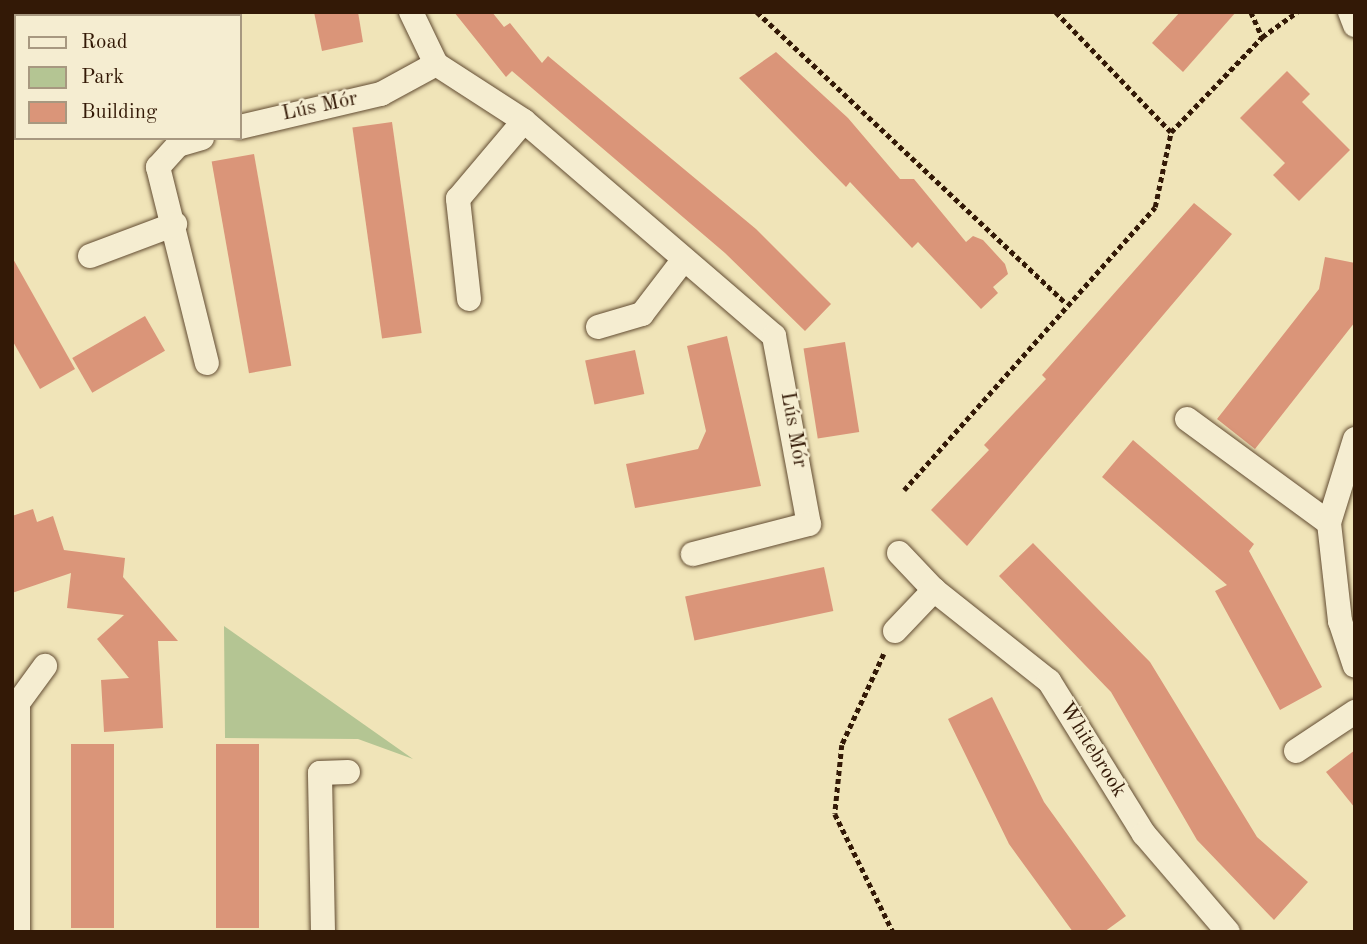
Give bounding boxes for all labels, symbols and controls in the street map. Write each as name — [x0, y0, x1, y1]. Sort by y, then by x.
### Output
legend — [14, 14, 242, 140]
text: Road — [81, 32, 128, 53]
text: Park — [81, 67, 124, 88]
street label: Lús Mór — [280, 87, 360, 127]
text: Building — [81, 102, 157, 123]
street label: Lús Mór — [774, 390, 812, 470]
street label: Whitebrook — [1053, 698, 1131, 802]

